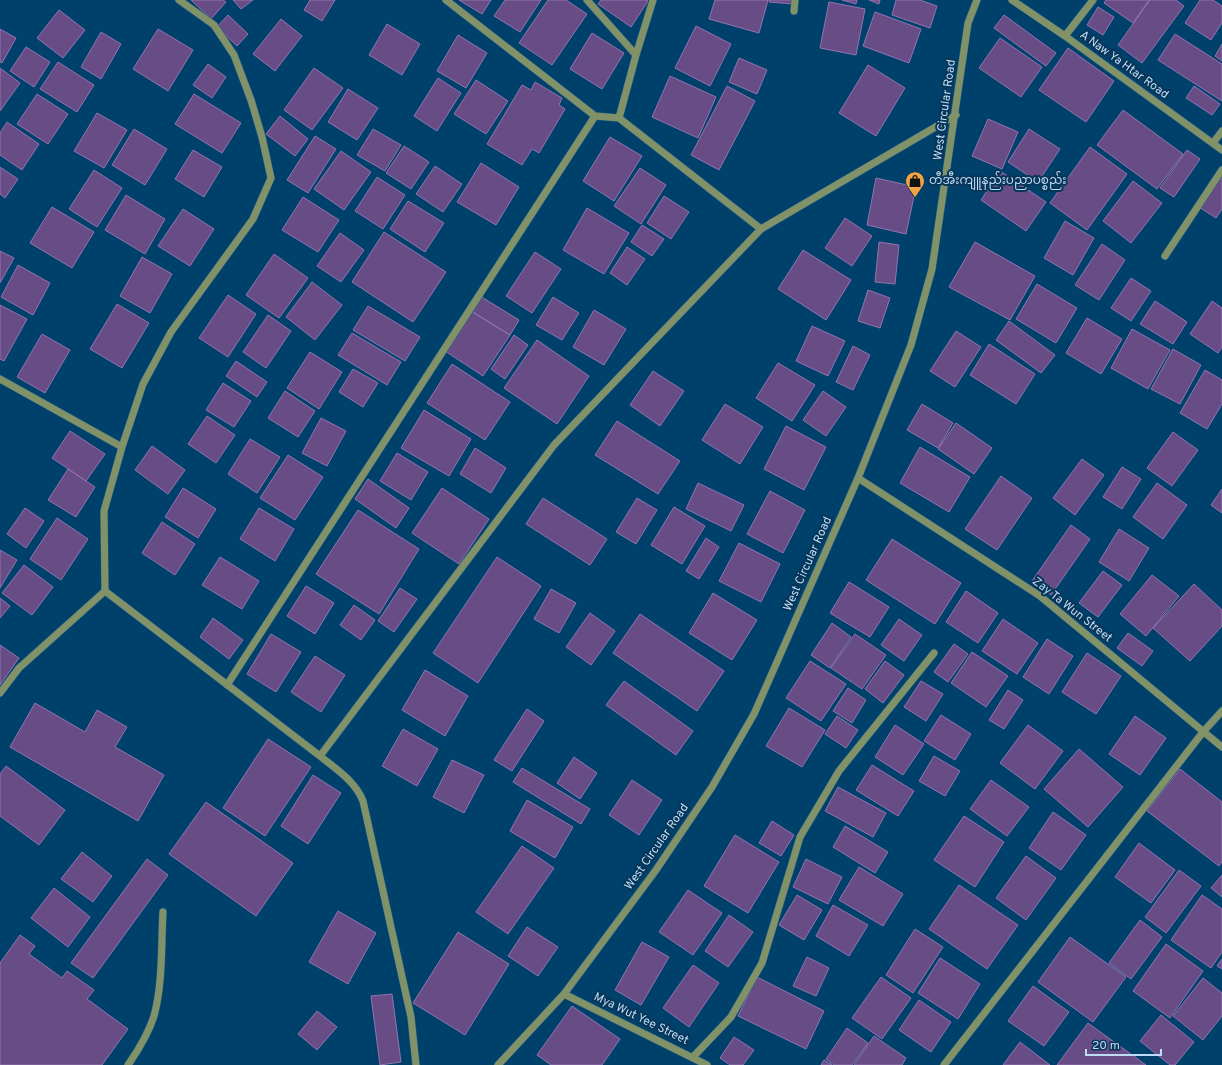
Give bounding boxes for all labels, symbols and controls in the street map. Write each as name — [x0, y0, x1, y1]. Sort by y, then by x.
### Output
street label: A Naw Ya Htar Road — [1076, 27, 1172, 103]
street label: West Circular Road — [930, 59, 960, 161]
shop icon: တီအီးကျူနည်းပညာပစ္စည်း — [904, 170, 926, 198]
place label: တီအီးကျူနည်းပညာပစ္စည်း — [929, 171, 1066, 190]
street label: West Circular Road — [780, 514, 836, 614]
street label: Zay Ta Wun Street — [1029, 574, 1115, 646]
street label: West Circular Road — [621, 801, 693, 893]
street label: Mya Wut Yee Street — [591, 989, 691, 1049]
scale bar — [1086, 1031, 1161, 1057]
text: 20 m — [1092, 1038, 1120, 1054]

